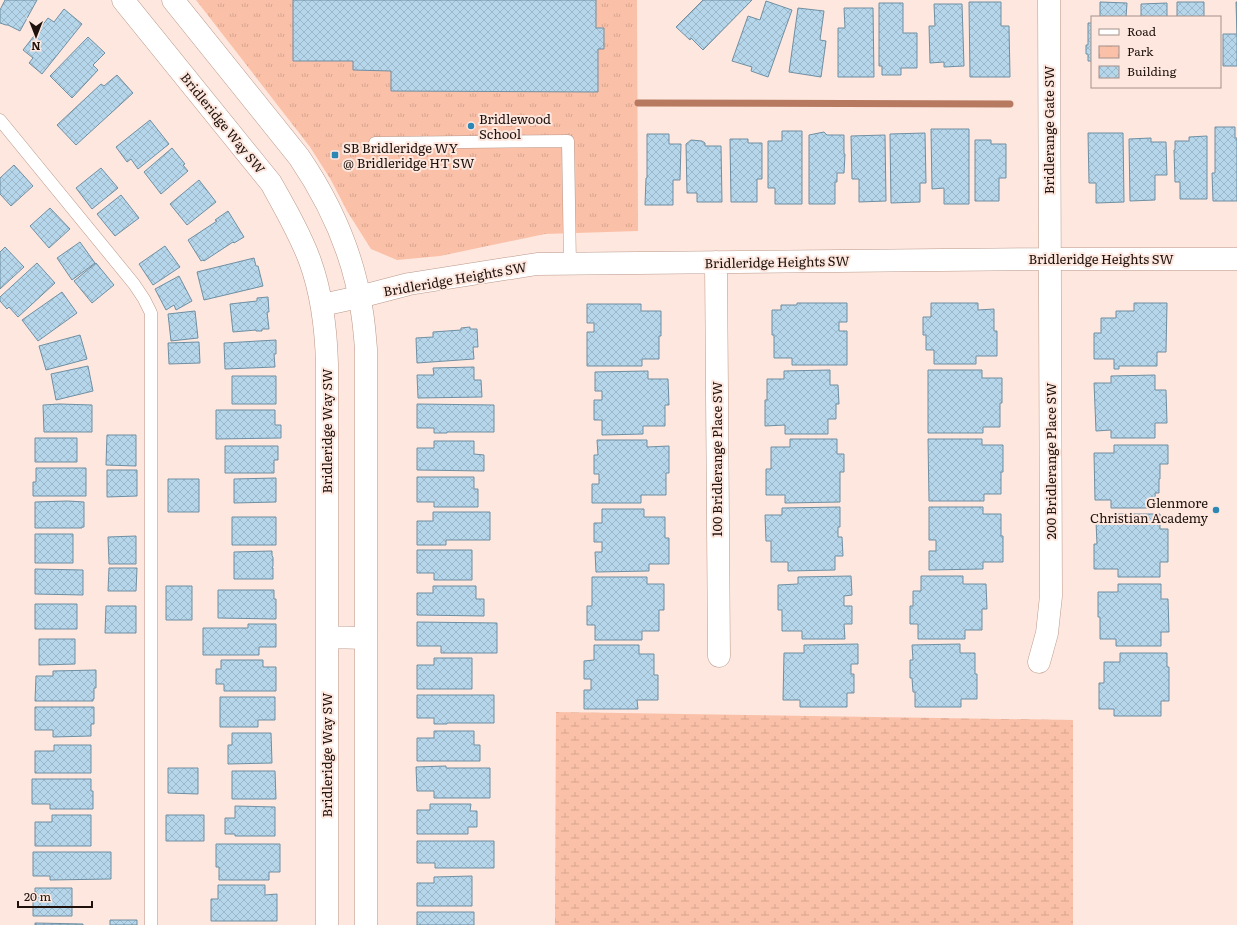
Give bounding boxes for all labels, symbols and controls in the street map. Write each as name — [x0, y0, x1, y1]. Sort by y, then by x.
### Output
north arrow — [16, 16, 56, 56]
legend — [1091, 16, 1221, 88]
text: Road — [1127, 22, 1157, 40]
text: N — [31, 39, 41, 55]
text: Park — [1127, 42, 1154, 60]
text: Building — [1127, 62, 1177, 80]
street label: Bridlerange Gate SW — [1039, 66, 1058, 194]
street label: Bridleridge Way SW — [177, 68, 270, 177]
place label: Bridlewood School — [479, 109, 551, 143]
marker: Bridlewood School — [466, 121, 476, 131]
place label: SB Bridleridge WY @ Bridleridge HT SW — [343, 138, 474, 172]
marker: SB Bridleridge WY @ Bridleridge HT SW — [330, 150, 340, 160]
street label: Bridleridge Heights SW — [1028, 249, 1174, 268]
street label: Bridleridge Heights SW — [704, 251, 850, 272]
street label: Bridleridge Heights SW — [382, 257, 528, 300]
street label: Bridleridge Way SW — [317, 369, 336, 493]
street label: 100 Bridlerange Place SW — [707, 381, 726, 537]
street label: 200 Bridlerange Place SW — [1041, 383, 1060, 539]
place label: Glenmore Christian Academy — [1090, 493, 1209, 527]
marker: Glenmore Christian Academy — [1211, 505, 1221, 515]
street label: Bridleridge Way SW — [317, 693, 336, 817]
scale bar — [18, 883, 92, 909]
text: 20 m — [24, 887, 51, 905]

